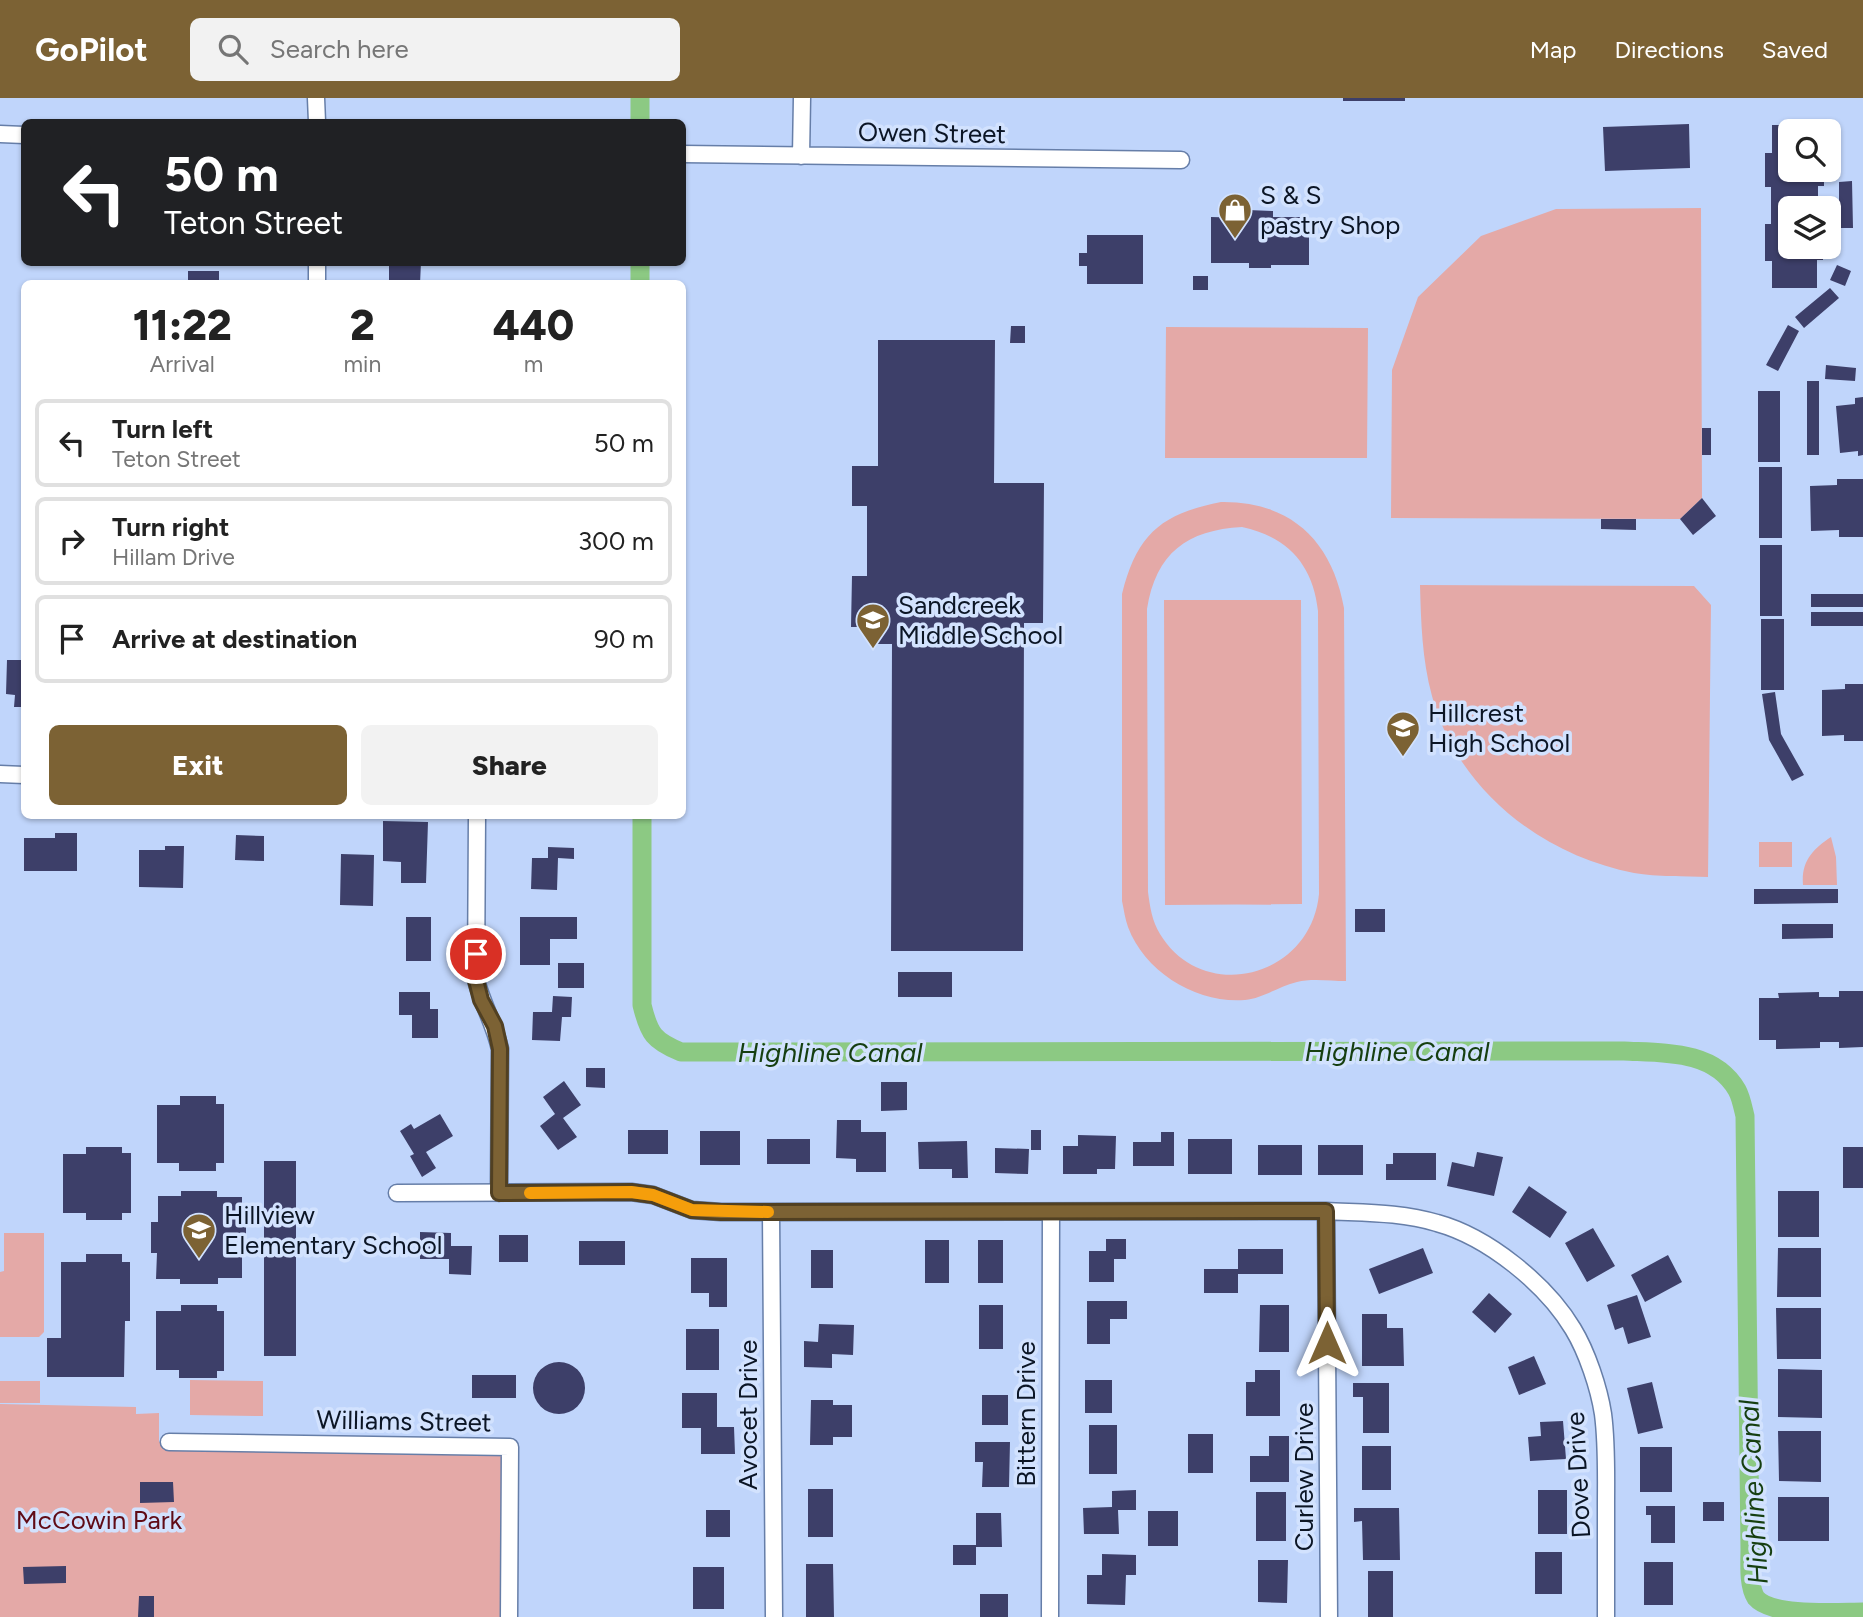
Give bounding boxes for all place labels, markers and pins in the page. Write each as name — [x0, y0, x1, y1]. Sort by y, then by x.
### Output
place label: S & S pastry Shop — [1260, 179, 1400, 241]
shop icon: S & S pastry Shop — [1216, 191, 1254, 240]
place label: Sandcreek Middle School — [898, 589, 1063, 651]
school or university icon: Sandcreek Middle School — [854, 601, 892, 650]
place label: Hillcrest High School — [1428, 697, 1570, 759]
school or university icon: Hillcrest High School — [1384, 709, 1422, 758]
pin — [446, 924, 506, 984]
place label: Hillview Elementary School — [224, 1199, 442, 1261]
school or university icon: Hillview Elementary School — [180, 1211, 218, 1260]

